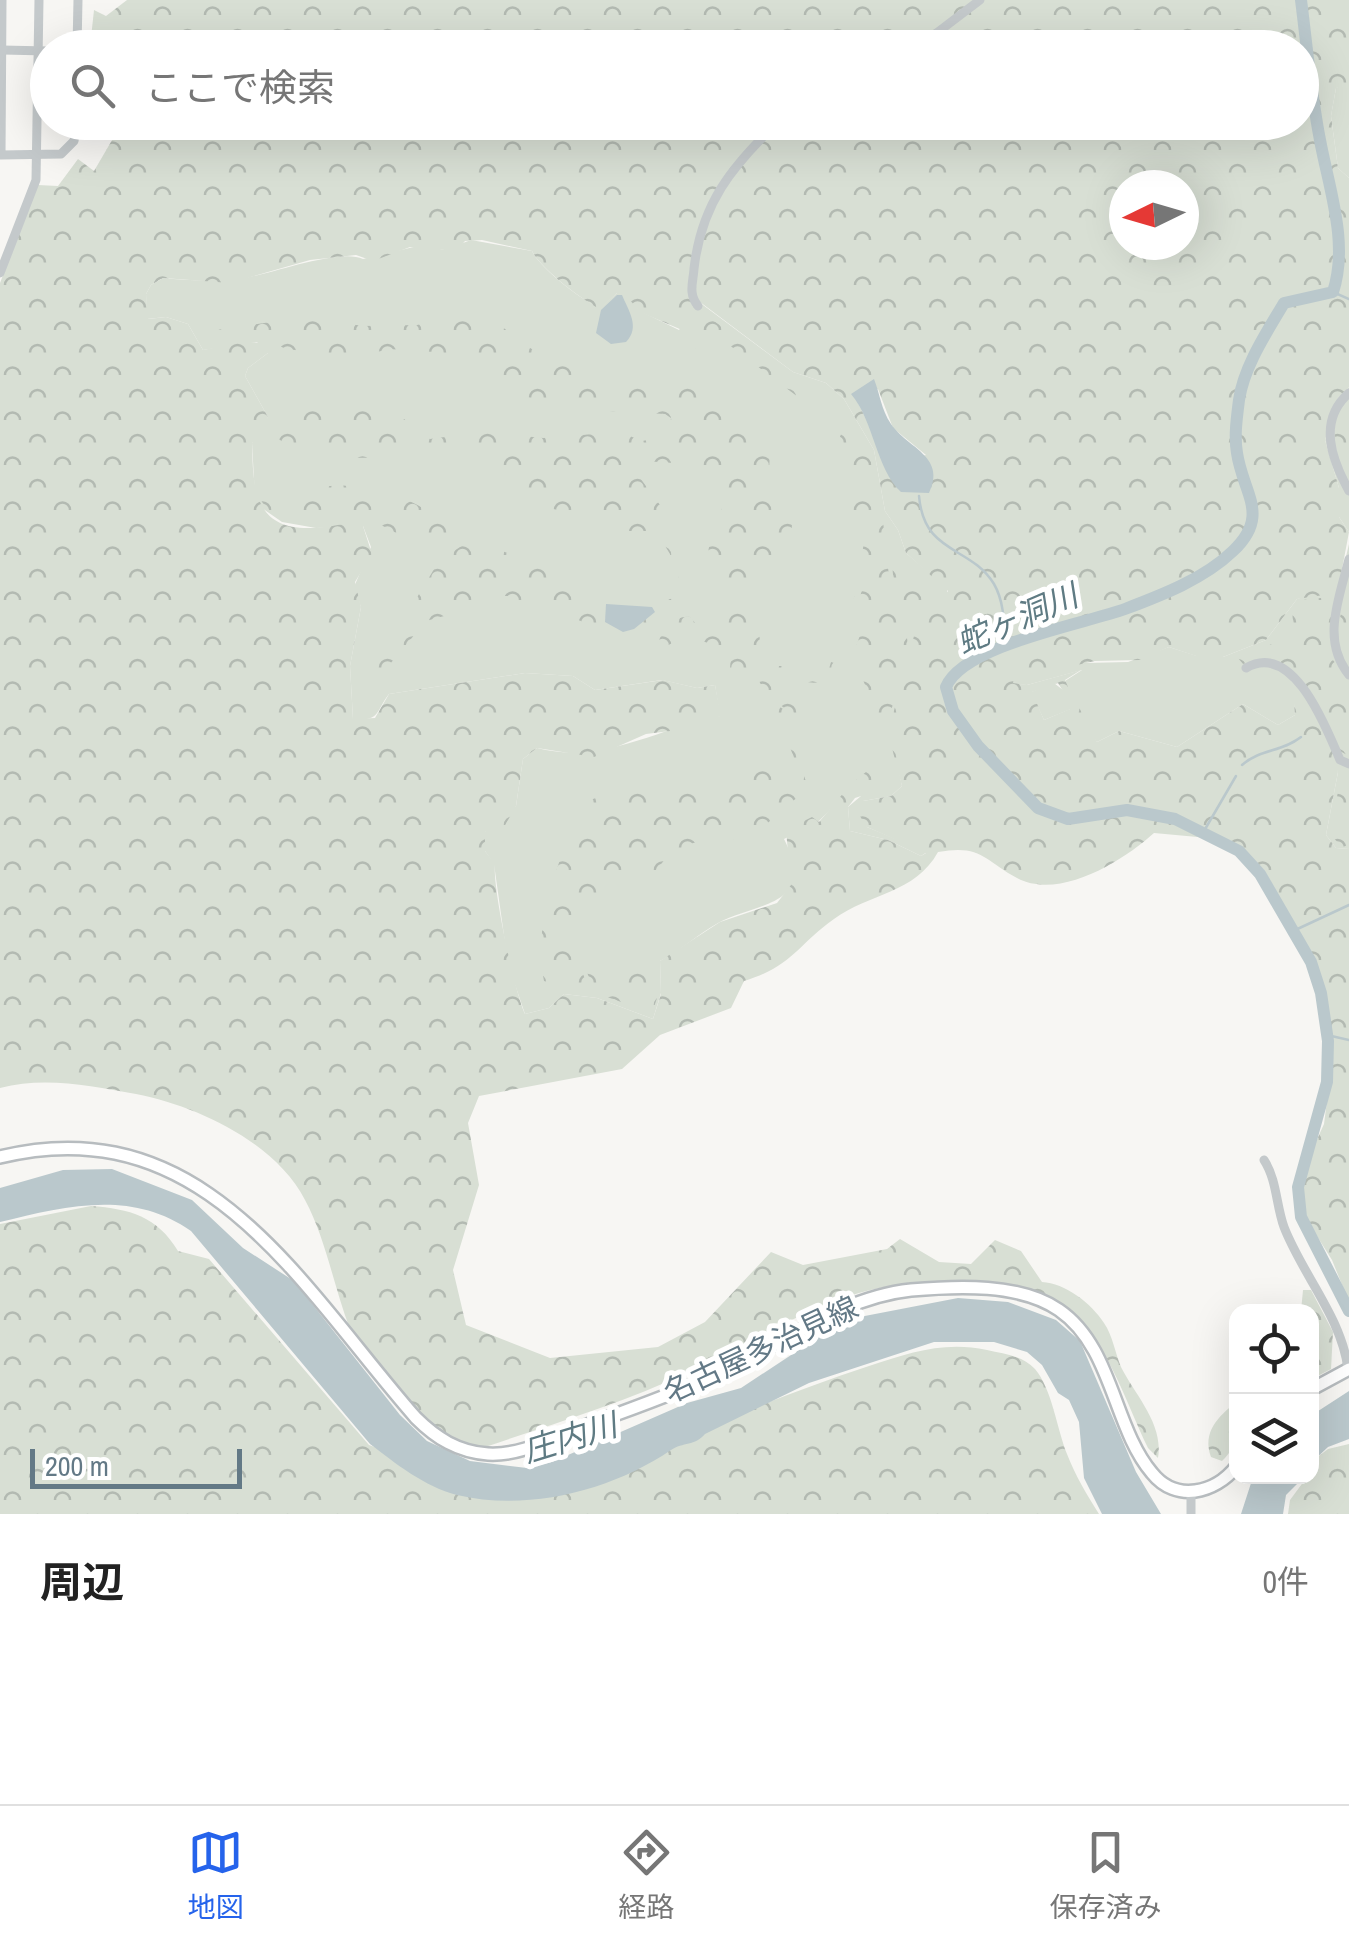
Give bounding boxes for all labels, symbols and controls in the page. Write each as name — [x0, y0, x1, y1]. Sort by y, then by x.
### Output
search box — [30, 30, 1319, 140]
icon: search — [65, 58, 120, 113]
text: ここで検索 — [145, 62, 335, 113]
north arrow — [1109, 170, 1199, 260]
water label: 蛇ヶ洞川 — [949, 573, 1087, 663]
street label: 名古屋多治見線 — [657, 1287, 864, 1412]
map controls — [1229, 1304, 1319, 1484]
button: locate — [1229, 1304, 1319, 1394]
button: layers — [1229, 1394, 1319, 1484]
water label: 庄内川 — [518, 1402, 625, 1472]
scale bar — [30, 1444, 242, 1488]
text: 200 m — [45, 1447, 109, 1485]
text: 周辺 — [40, 1554, 124, 1610]
text: 0件 — [1262, 1560, 1309, 1603]
tab: 地図 — [187, 1825, 244, 1926]
tab: 経路 — [618, 1825, 675, 1926]
tab: 保存済み — [1049, 1825, 1162, 1926]

